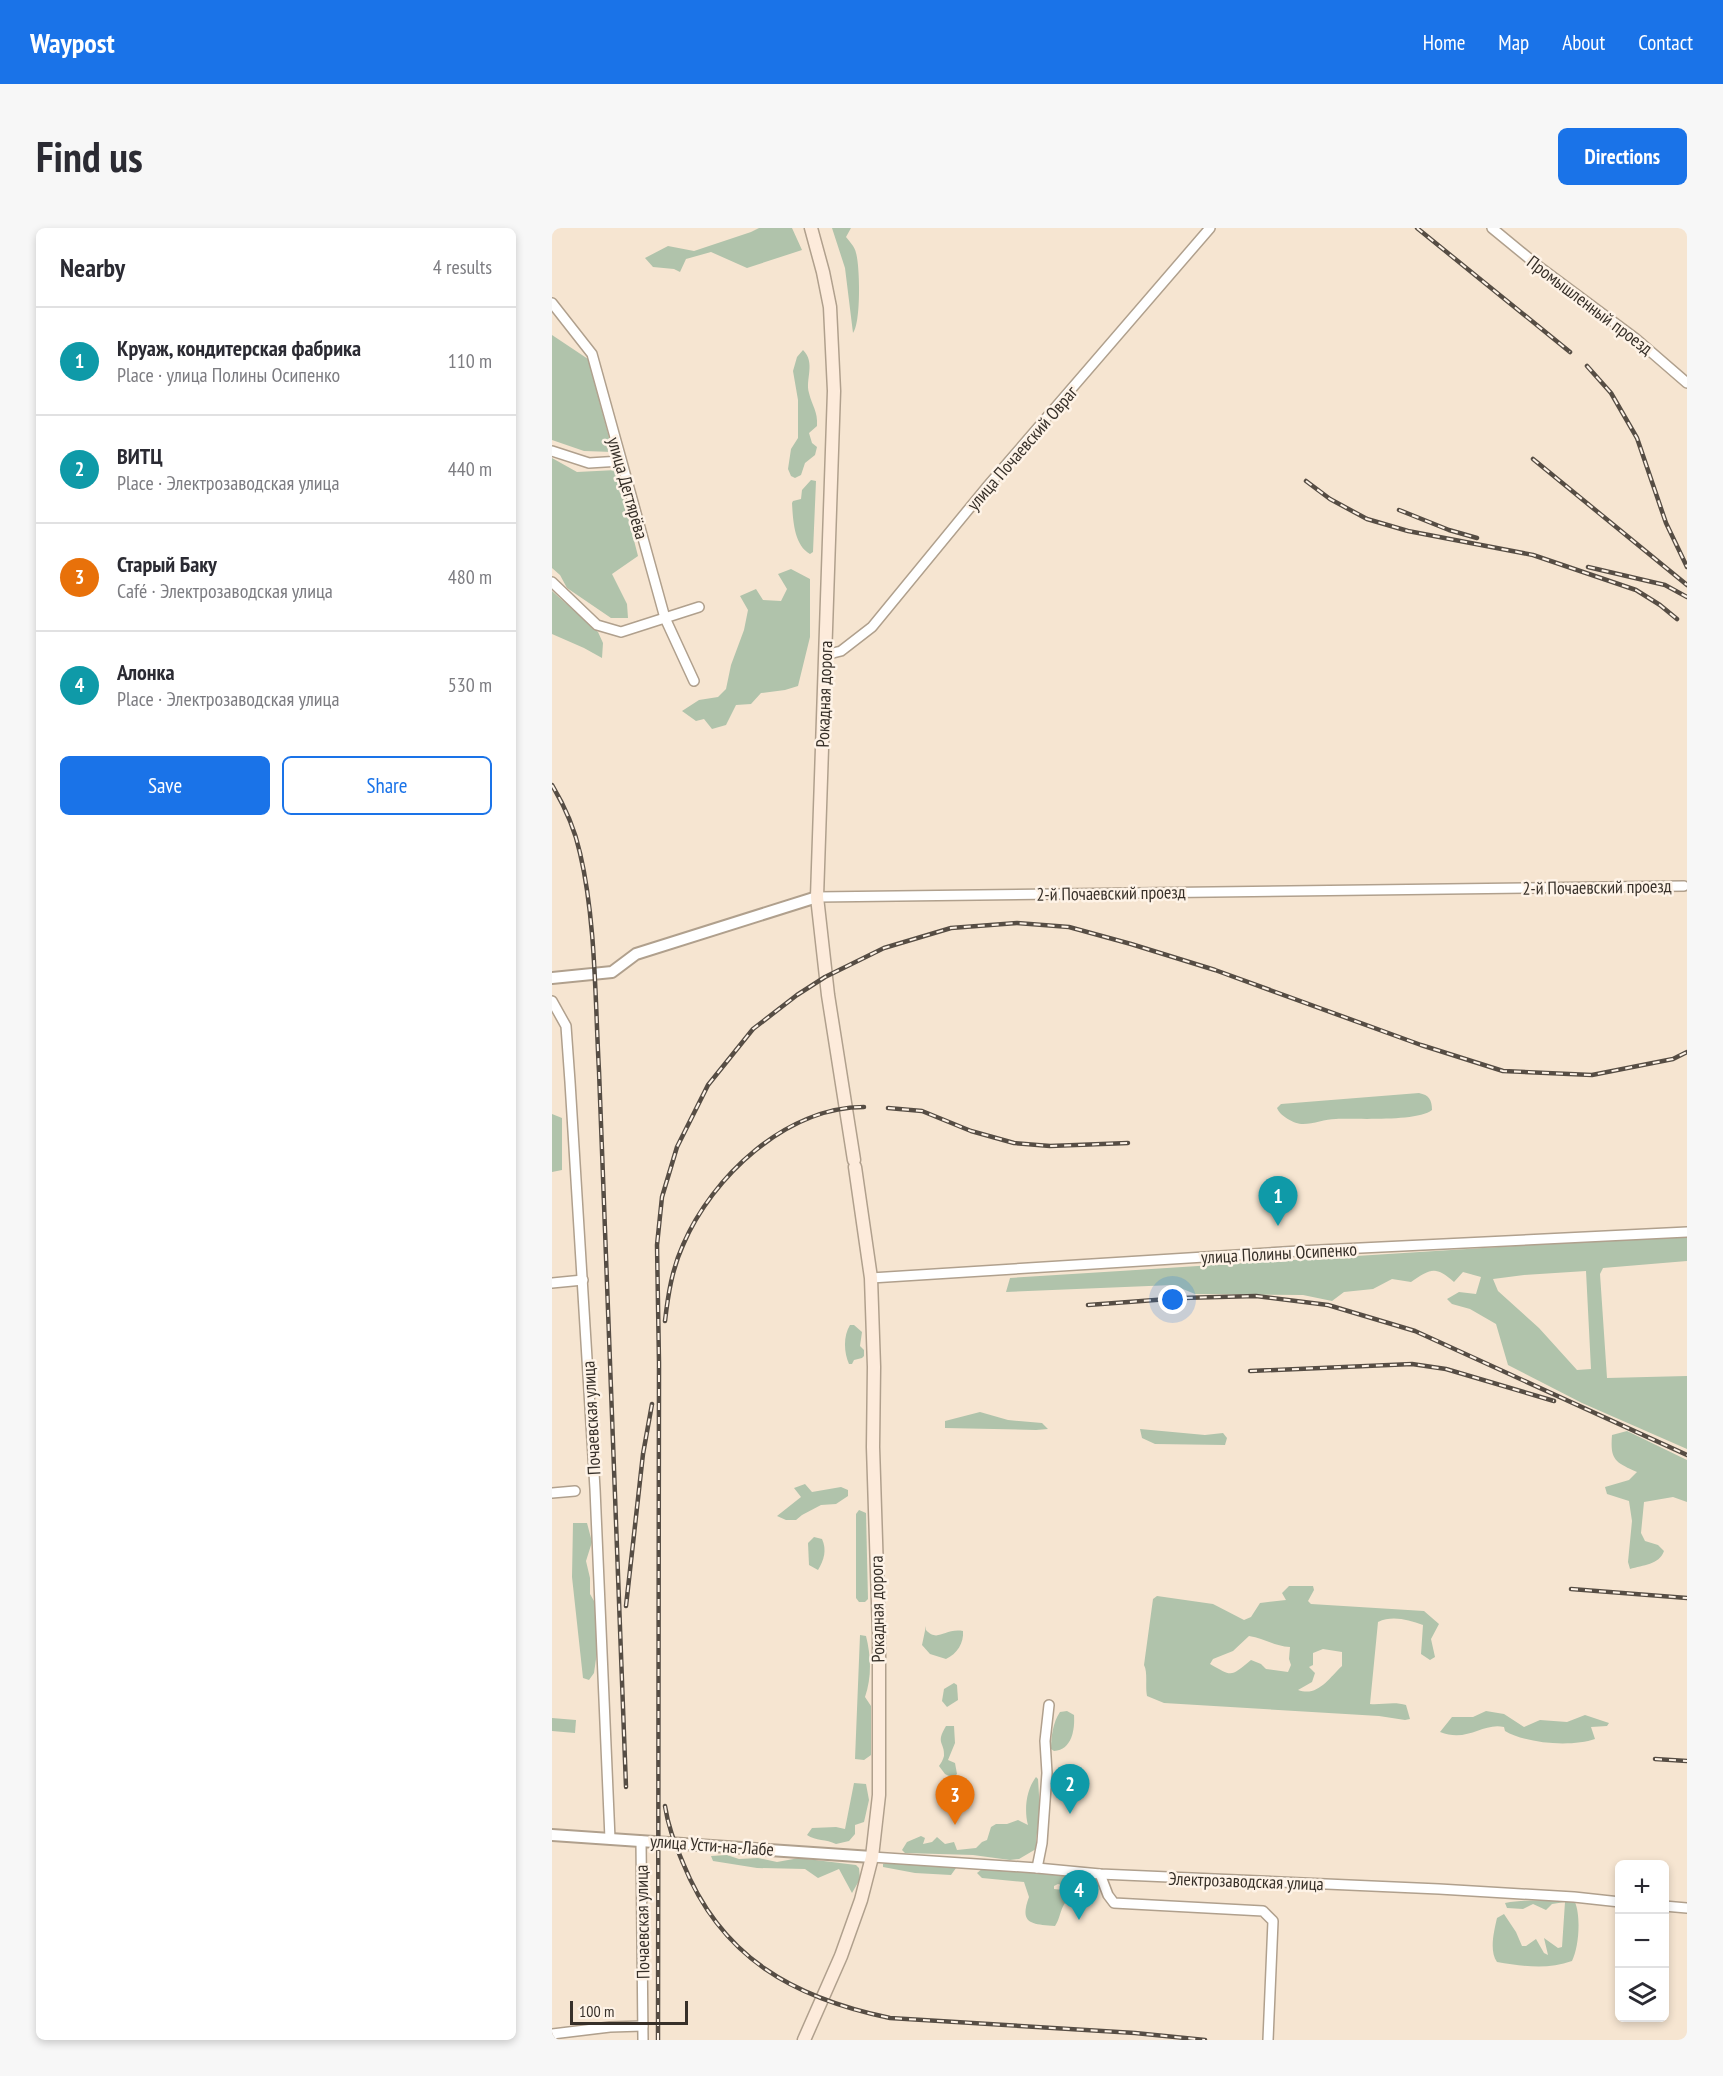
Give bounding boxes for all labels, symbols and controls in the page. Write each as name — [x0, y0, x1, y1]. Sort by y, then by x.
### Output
text: Waypost — [30, 24, 115, 61]
text: Home — [1423, 29, 1465, 56]
text: Map — [1498, 29, 1529, 56]
text: About — [1562, 29, 1605, 56]
text: Contact — [1638, 29, 1693, 56]
button: Directions — [1558, 128, 1687, 185]
text: Find us — [36, 129, 143, 184]
street label: Промышленный проезд — [1523, 250, 1658, 360]
text: Nearby — [60, 251, 125, 284]
text: 4 results — [433, 254, 492, 280]
text: Круаж, кондитерская фабрика — [117, 334, 361, 362]
text: 1 — [75, 348, 84, 374]
text: 110 m — [448, 348, 492, 374]
text: Place · улица Полины Осипенко — [117, 362, 340, 388]
street label: улица Почаевский Овраг — [962, 381, 1083, 515]
street label: улица Дегтярёва — [602, 434, 654, 542]
text: ВИТЦ — [117, 442, 163, 470]
text: 2 — [75, 456, 84, 482]
text: 440 m — [448, 456, 492, 482]
text: Place · Электрозаводская улица — [117, 470, 339, 496]
text: Старый Баку — [117, 550, 217, 578]
text: 3 — [75, 564, 84, 590]
text: 480 m — [448, 564, 492, 590]
text: Café · Электрозаводская улица — [117, 578, 333, 604]
street label: Рокадная дорога — [811, 640, 837, 748]
text: Алонка — [117, 658, 175, 686]
text: 4 — [75, 672, 84, 698]
text: 530 m — [448, 672, 492, 698]
text: Place · Электрозаводская улица — [117, 686, 339, 712]
button: Save — [60, 756, 270, 815]
button: Share — [282, 756, 492, 815]
street label: 2-й Почаевский проезд — [1522, 874, 1672, 900]
street label: 2-й Почаевский проезд — [1036, 880, 1186, 906]
pin: 1 — [1258, 1176, 1298, 1226]
street label: улица Полины Осипенко — [1200, 1237, 1358, 1269]
your location — [1158, 1285, 1187, 1314]
street label: Почаевская улица — [577, 1360, 605, 1476]
street label: Рокадная дорога — [865, 1555, 889, 1663]
pin: 2 — [1050, 1764, 1090, 1814]
pin: 3 — [936, 1776, 974, 1825]
street label: улица Усти-на-Лабе — [649, 1829, 775, 1861]
map controls — [1615, 1860, 1669, 2022]
button: + — [1615, 1860, 1669, 1914]
street label: Почаевская улица — [630, 1865, 654, 1979]
street label: Электрозаводская улица — [1168, 1867, 1324, 1895]
pin: 4 — [1060, 1870, 1098, 1920]
button: − — [1615, 1914, 1669, 1968]
button: layers — [1615, 1968, 1669, 2022]
scale bar — [570, 1998, 688, 2026]
text: 100 m — [579, 2001, 614, 2021]

